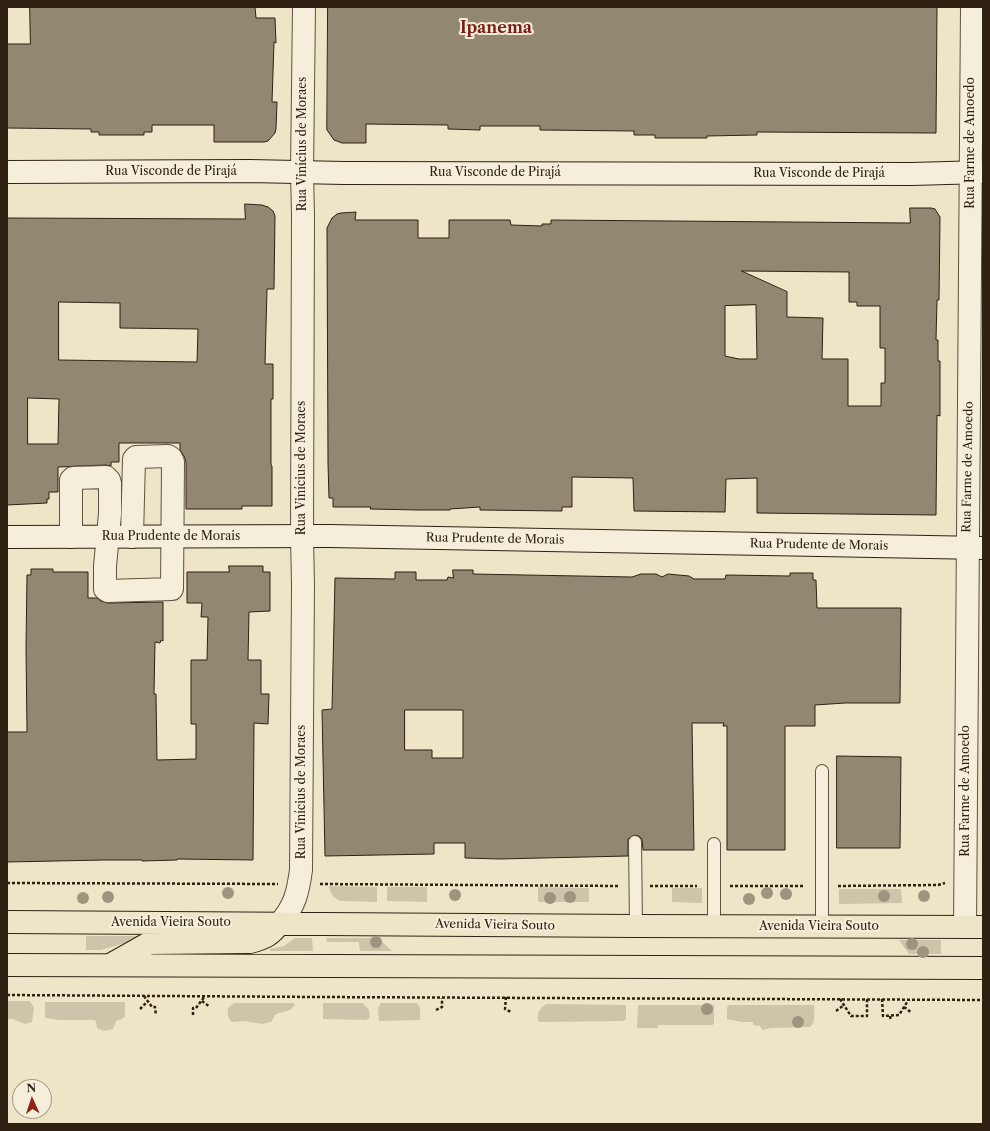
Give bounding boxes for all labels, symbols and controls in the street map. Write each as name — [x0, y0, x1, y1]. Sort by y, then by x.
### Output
district label: Ipanema — [460, 18, 532, 38]
street label: Rua Vinícius de Moraes — [296, 77, 310, 211]
street label: Rua Farme de Amoedo — [964, 77, 978, 209]
street label: Rua Visconde de Pirajá — [105, 165, 237, 179]
street label: Rua Visconde de Pirajá — [429, 166, 561, 180]
street label: Rua Visconde de Pirajá — [753, 167, 885, 181]
street label: Rua Vinícius de Moraes — [295, 401, 309, 535]
street label: Rua Farme de Amoedo — [960, 401, 976, 533]
street label: Rua Prudente de Morais — [102, 530, 240, 544]
street label: Rua Prudente de Morais — [426, 531, 564, 547]
street label: Rua Prudente de Morais — [750, 537, 888, 553]
street label: Rua Vinícius de Moraes — [295, 725, 309, 859]
street label: Rua Farme de Amoedo — [959, 725, 973, 857]
street label: Avenida Vieira Souto — [111, 916, 231, 930]
street label: Avenida Vieira Souto — [435, 917, 555, 933]
street label: Avenida Vieira Souto — [759, 920, 879, 934]
north arrow — [12, 1079, 52, 1119]
text: N — [26, 1081, 37, 1095]

